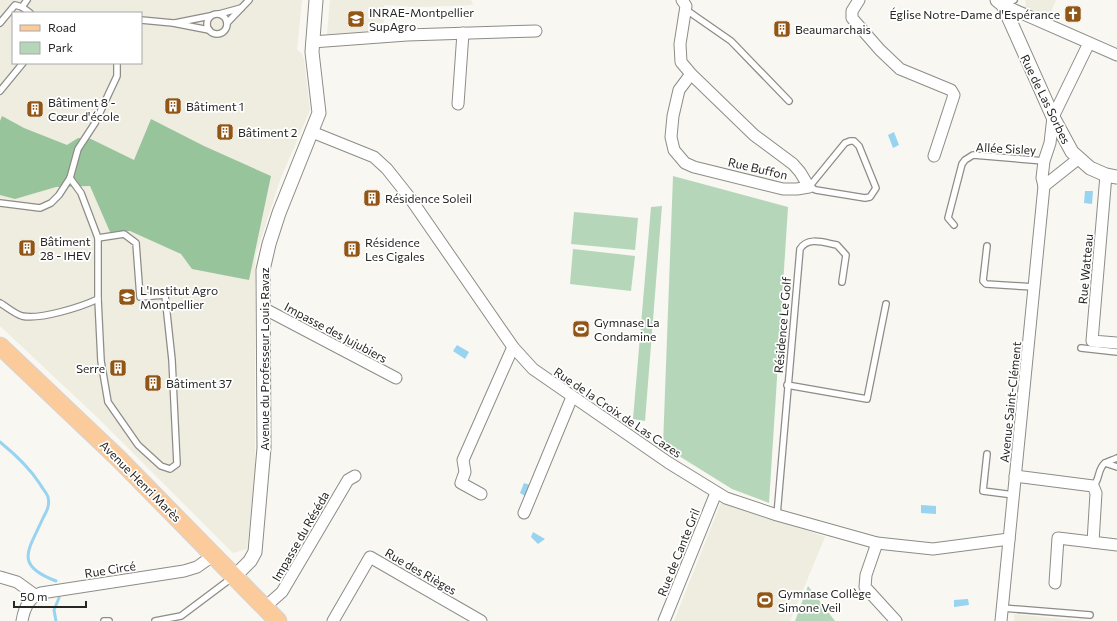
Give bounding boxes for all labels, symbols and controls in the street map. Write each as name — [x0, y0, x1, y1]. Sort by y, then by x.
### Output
church icon: Église Notre-Dame d'Espérance — [1063, 4, 1083, 24]
place label: INRAE-Montpellier SupAgro — [369, 5, 474, 33]
place label: Église Notre-Dame d'Espérance — [889, 7, 1060, 21]
school or university icon: INRAE-Montpellier SupAgro — [346, 9, 366, 29]
legend — [12, 12, 142, 64]
building icon: Beaumarchais — [772, 19, 792, 39]
text: Road — [48, 20, 76, 34]
place label: Beaumarchais — [795, 22, 871, 36]
text: Park — [48, 40, 74, 54]
street label: Rue de Las Sorbes — [1018, 52, 1074, 146]
place label: Bâtiment 8 - Cœur d'école — [48, 95, 119, 123]
building icon: Bâtiment 1 — [163, 96, 183, 116]
building icon: Bâtiment 8 - Cœur d'école — [25, 99, 45, 119]
place label: Bâtiment 1 — [186, 99, 244, 113]
building icon: Bâtiment 2 — [215, 122, 235, 142]
place label: Bâtiment 2 — [238, 125, 298, 139]
street label: Allée Sisley — [975, 139, 1037, 157]
street label: Rue Buffon — [727, 154, 789, 182]
building icon: Résidence Soleil — [362, 188, 382, 208]
place label: Résidence Soleil — [385, 191, 472, 205]
street label: Rue Watteau — [1075, 233, 1095, 305]
place label: Bâtiment 28 - IHEV — [40, 234, 91, 262]
place label: Résidence Les Cigales — [365, 235, 425, 263]
building icon: Bâtiment 28 - IHEV — [17, 238, 37, 258]
building icon: Résidence Les Cigales — [342, 239, 362, 259]
street label: Avenue du Professeur Louis Ravaz — [257, 267, 271, 451]
street label: Résidence Le Golf — [771, 276, 793, 374]
place label: L'Institut Agro Montpellier — [140, 283, 218, 311]
school or university icon: L'Institut Agro Montpellier — [117, 287, 137, 307]
street label: Impasse des Jujubiers — [282, 299, 390, 366]
place label: Gymnase La Condamine — [594, 315, 660, 343]
sports icon: Gymnase La Condamine — [571, 319, 591, 339]
street label: Avenue Saint-Clément — [997, 341, 1023, 463]
building icon: Serre — [108, 358, 128, 378]
place label: Serre — [76, 361, 105, 375]
street label: Rue de la Croix de Las Cazes — [552, 364, 684, 460]
building icon: Bâtiment 37 — [143, 373, 163, 393]
place label: Bâtiment 37 — [166, 376, 232, 390]
street label: Avenue Henri Marès — [98, 438, 184, 524]
street label: Impasse du Réséda — [269, 488, 331, 584]
street label: Rue de Cante Gril — [654, 506, 702, 598]
street label: Rue des Rièges — [383, 545, 459, 597]
street label: Rue Circé — [83, 558, 137, 580]
scale bar — [14, 583, 86, 609]
place label: Gymnase Collège Simone Veil — [778, 586, 871, 614]
text: 50 m — [20, 589, 48, 603]
sports icon: Gymnase Collège Simone Veil — [755, 590, 775, 610]

